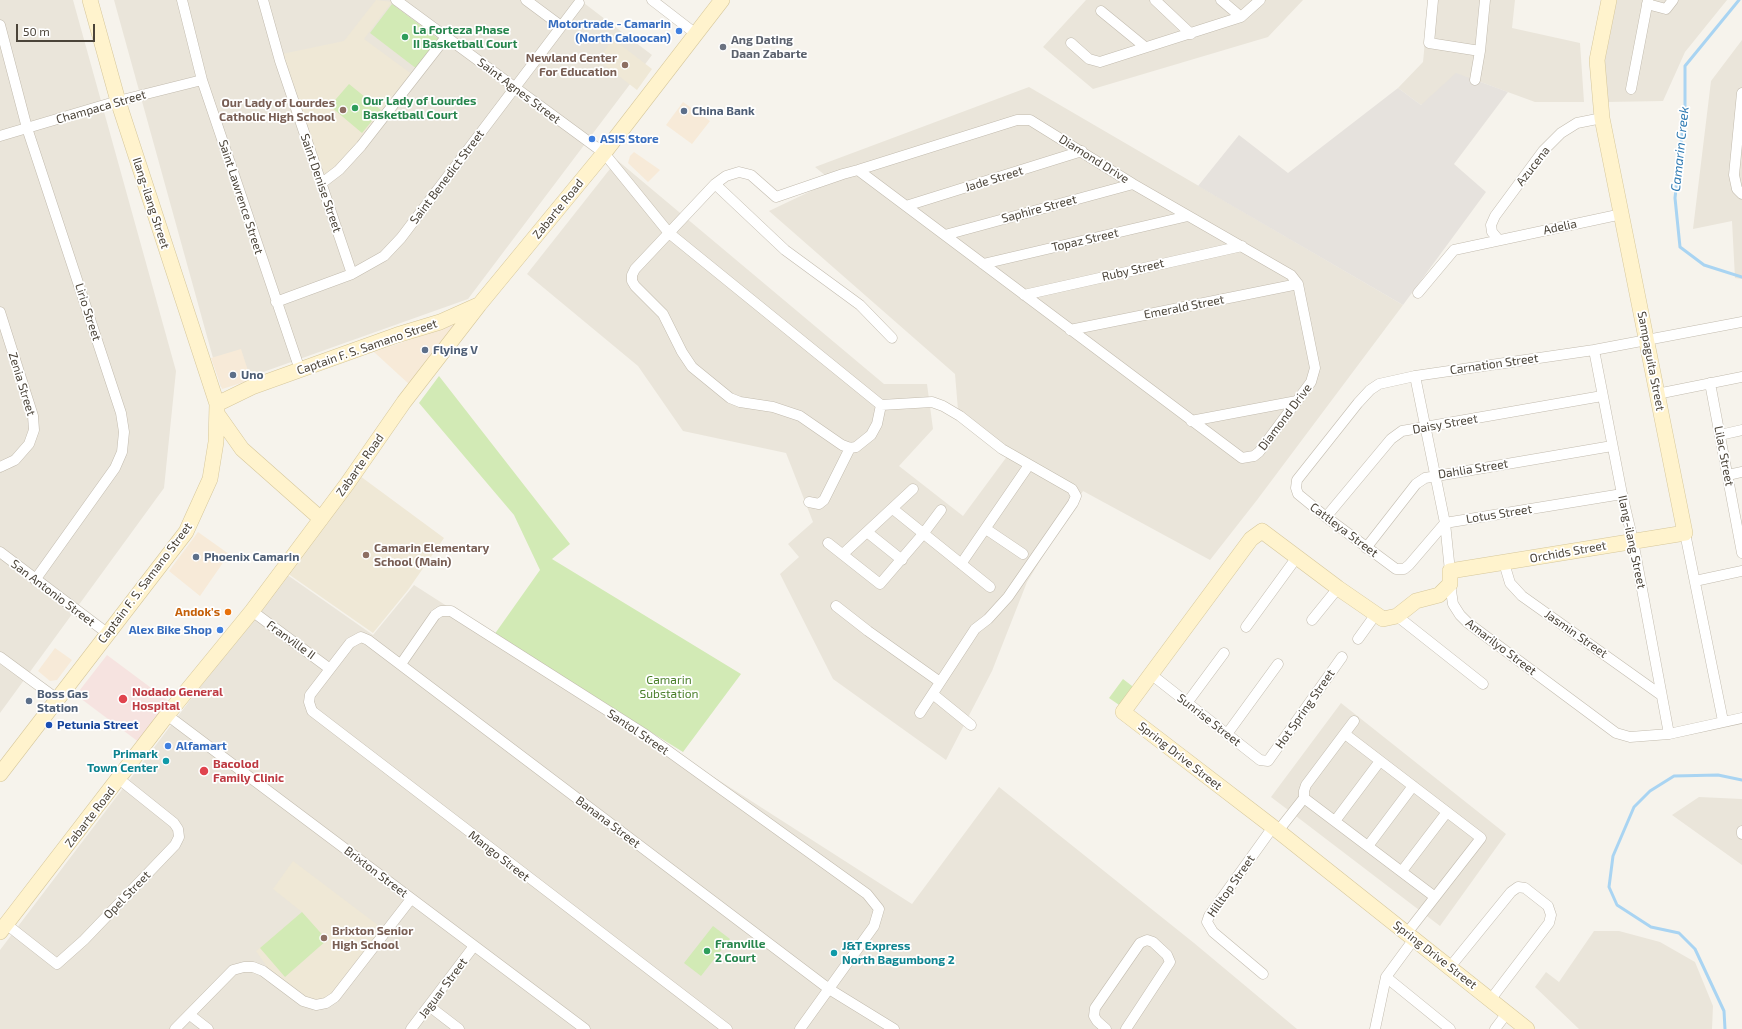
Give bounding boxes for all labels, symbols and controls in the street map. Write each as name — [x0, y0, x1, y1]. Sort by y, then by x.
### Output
scale bar — [18, 16, 97, 42]
place label: Motortrade - Camarin (North Caloocan) — [548, 17, 671, 45]
place label: La Forteza Phase II Basketball Court — [413, 23, 517, 51]
text: 50 m — [23, 24, 50, 38]
marker: Motortrade - Camarin (North Caloocan) — [674, 26, 684, 36]
marker: La Forteza Phase II Basketball Court — [400, 32, 410, 42]
place label: Ang Dating Daan Zabarte — [731, 33, 807, 61]
marker: Ang Dating Daan Zabarte — [718, 42, 728, 52]
place label: Newland Center For Education — [526, 51, 617, 79]
street label: Saint Agnes Street — [475, 55, 563, 127]
marker: Newland Center For Education — [620, 60, 630, 70]
street label: Champaca Street — [54, 87, 148, 127]
place label: Our Lady of Lourdes Basketball Court — [363, 94, 476, 122]
place label: Our Lady of Lourdes Catholic High School — [219, 96, 335, 124]
marker: Our Lady of Lourdes Basketball Court — [350, 103, 360, 113]
place label: China Bank — [692, 104, 755, 118]
marker: Our Lady of Lourdes Catholic High School — [338, 105, 348, 115]
marker: China Bank — [679, 106, 689, 116]
water label: Camarin Creek — [1668, 106, 1692, 192]
street label: Saint Benedict Street — [407, 127, 487, 227]
street label: Saint Denise Street — [297, 132, 345, 234]
place label: ASIS Store — [600, 132, 659, 146]
street label: Diamond Drive — [1056, 132, 1132, 186]
marker: ASIS Store — [587, 134, 597, 144]
street label: Saint Lawrence Street — [216, 138, 266, 256]
street label: Azucena — [1513, 143, 1553, 189]
street label: Ilang-ilang Street — [129, 156, 173, 250]
street label: Jade Street — [963, 163, 1025, 195]
street label: Zabarte Road — [529, 176, 587, 242]
street label: Saphire Street — [1000, 192, 1078, 226]
street label: Adelia — [1542, 216, 1578, 238]
street label: Topaz Street — [1050, 225, 1120, 255]
street label: Ruby Street — [1100, 256, 1166, 284]
street label: Lirio Street — [72, 281, 104, 343]
street label: Emerald Street — [1143, 292, 1225, 322]
street label: Sampaguita Street — [1634, 310, 1668, 412]
street label: Captain F. S. Samano Street — [295, 316, 439, 378]
place label: Flying V — [433, 343, 478, 357]
marker: Flying V — [420, 345, 430, 355]
street label: Zenia Street — [5, 350, 39, 418]
street label: Carnation Street — [1449, 351, 1539, 377]
place label: Uno — [241, 368, 264, 382]
marker: Uno — [228, 370, 238, 380]
street label: Diamond Drive — [1255, 381, 1315, 453]
street label: Daisy Street — [1411, 411, 1479, 437]
street label: Lilac Street — [1711, 425, 1737, 487]
street label: Zabarte Road — [333, 431, 387, 499]
street label: Dahlia Street — [1437, 456, 1509, 482]
street label: Ilang-ilang Street — [1615, 494, 1649, 590]
street label: Cattleya Street — [1307, 500, 1381, 560]
street label: Lotus Street — [1465, 502, 1533, 526]
street label: Captain F. S. Samano Street — [95, 520, 195, 646]
street label: Orchids Street — [1529, 538, 1607, 566]
place label: Camarin Elementary School (Main) — [374, 541, 489, 569]
place label: Phoenix Camarin — [204, 550, 299, 564]
marker: Camarin Elementary School (Main) — [361, 550, 371, 560]
marker: Phoenix Camarin — [191, 552, 201, 562]
street label: San Antonio Street — [8, 557, 98, 629]
place label: Andok's — [175, 605, 220, 619]
marker: Andok's — [223, 607, 233, 617]
street label: Jasmin Street — [1542, 607, 1610, 661]
street label: Amarilyo Street — [1463, 616, 1539, 678]
street label: Franville II — [264, 618, 318, 662]
place label: Alex Bike Shop — [129, 623, 212, 637]
marker: Alex Bike Shop — [215, 625, 225, 635]
street label: Hot Spring Street — [1272, 667, 1338, 751]
park label: Camarin Substation — [639, 673, 699, 701]
place label: Nodado General Hospital — [132, 685, 223, 713]
place label: Boss Gas Station — [37, 687, 88, 715]
street label: Sunrise Street — [1174, 691, 1244, 749]
marker: Nodado General Hospital — [117, 693, 129, 705]
marker: Boss Gas Station — [24, 696, 34, 706]
street label: Santol Street — [604, 706, 672, 758]
place label: Petunia Street — [57, 718, 139, 732]
street label: Spring Drive Street — [1135, 719, 1225, 793]
marker: Petunia Street — [44, 720, 54, 730]
place label: Alfamart — [176, 739, 227, 753]
marker: Alfamart — [163, 741, 173, 751]
place label: Primark Town Center — [87, 747, 158, 775]
marker: Primark Town Center — [161, 756, 171, 766]
place label: Bacolod Family Clinic — [213, 757, 284, 785]
marker: Bacolod Family Clinic — [198, 765, 210, 777]
street label: Zabarte Road — [62, 784, 118, 850]
street label: Banana Street — [573, 793, 643, 851]
street label: Mango Street — [466, 828, 532, 884]
street label: Brixton Street — [341, 843, 411, 901]
street label: Hilltop Street — [1204, 852, 1258, 920]
street label: Opel Street — [101, 868, 153, 922]
street label: Spring Drive Street — [1390, 918, 1480, 992]
place label: Brixton Senior High School — [332, 924, 413, 952]
marker: Brixton Senior High School — [319, 933, 329, 943]
place label: Franville 2 Court — [715, 937, 765, 965]
place label: J&T Express North Bagumbong 2 — [842, 939, 955, 967]
marker: Franville 2 Court — [702, 946, 712, 956]
marker: J&T Express North Bagumbong 2 — [829, 948, 839, 958]
street label: Jaguar Street — [416, 955, 470, 1021]

